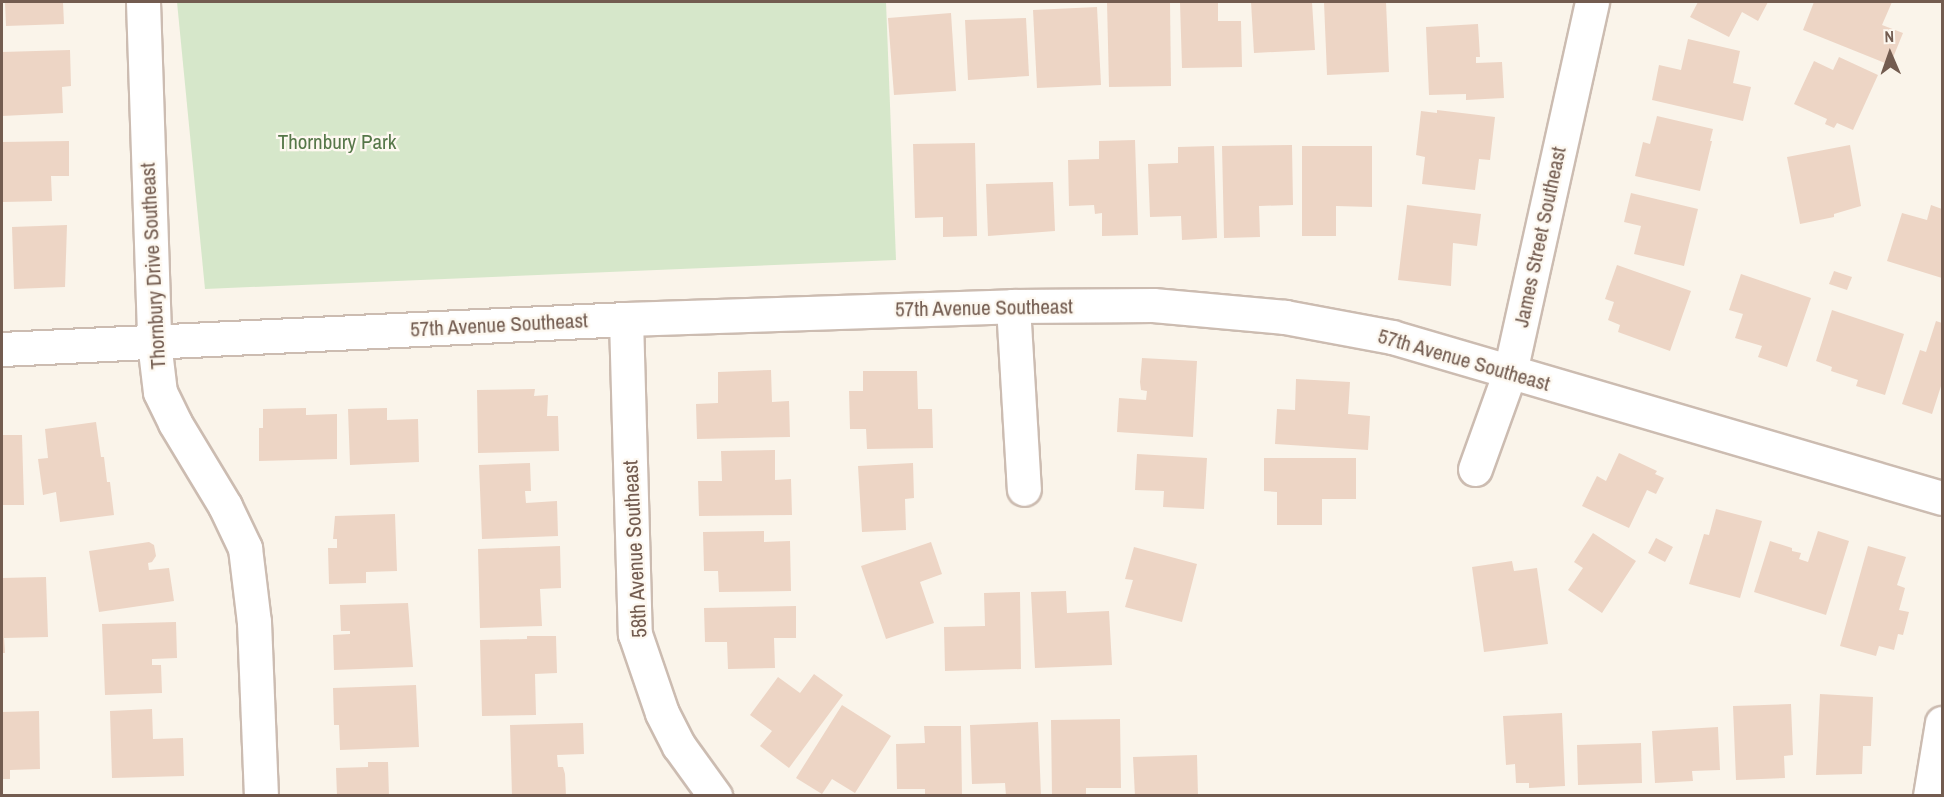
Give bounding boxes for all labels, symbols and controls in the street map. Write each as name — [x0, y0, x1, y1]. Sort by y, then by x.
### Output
north arrow — [1860, 24, 1920, 84]
text: N — [1884, 25, 1894, 47]
park label: Thornbury Park — [278, 129, 396, 155]
street label: James Street Southeast — [1509, 144, 1571, 330]
street label: Thornbury Drive Southeast — [135, 162, 171, 370]
street label: 57th Avenue Southeast — [894, 294, 1074, 322]
street label: 57th Avenue Southeast — [409, 308, 589, 342]
street label: 57th Avenue Southeast — [1375, 323, 1553, 397]
street label: 58th Avenue Southeast — [618, 459, 652, 639]

